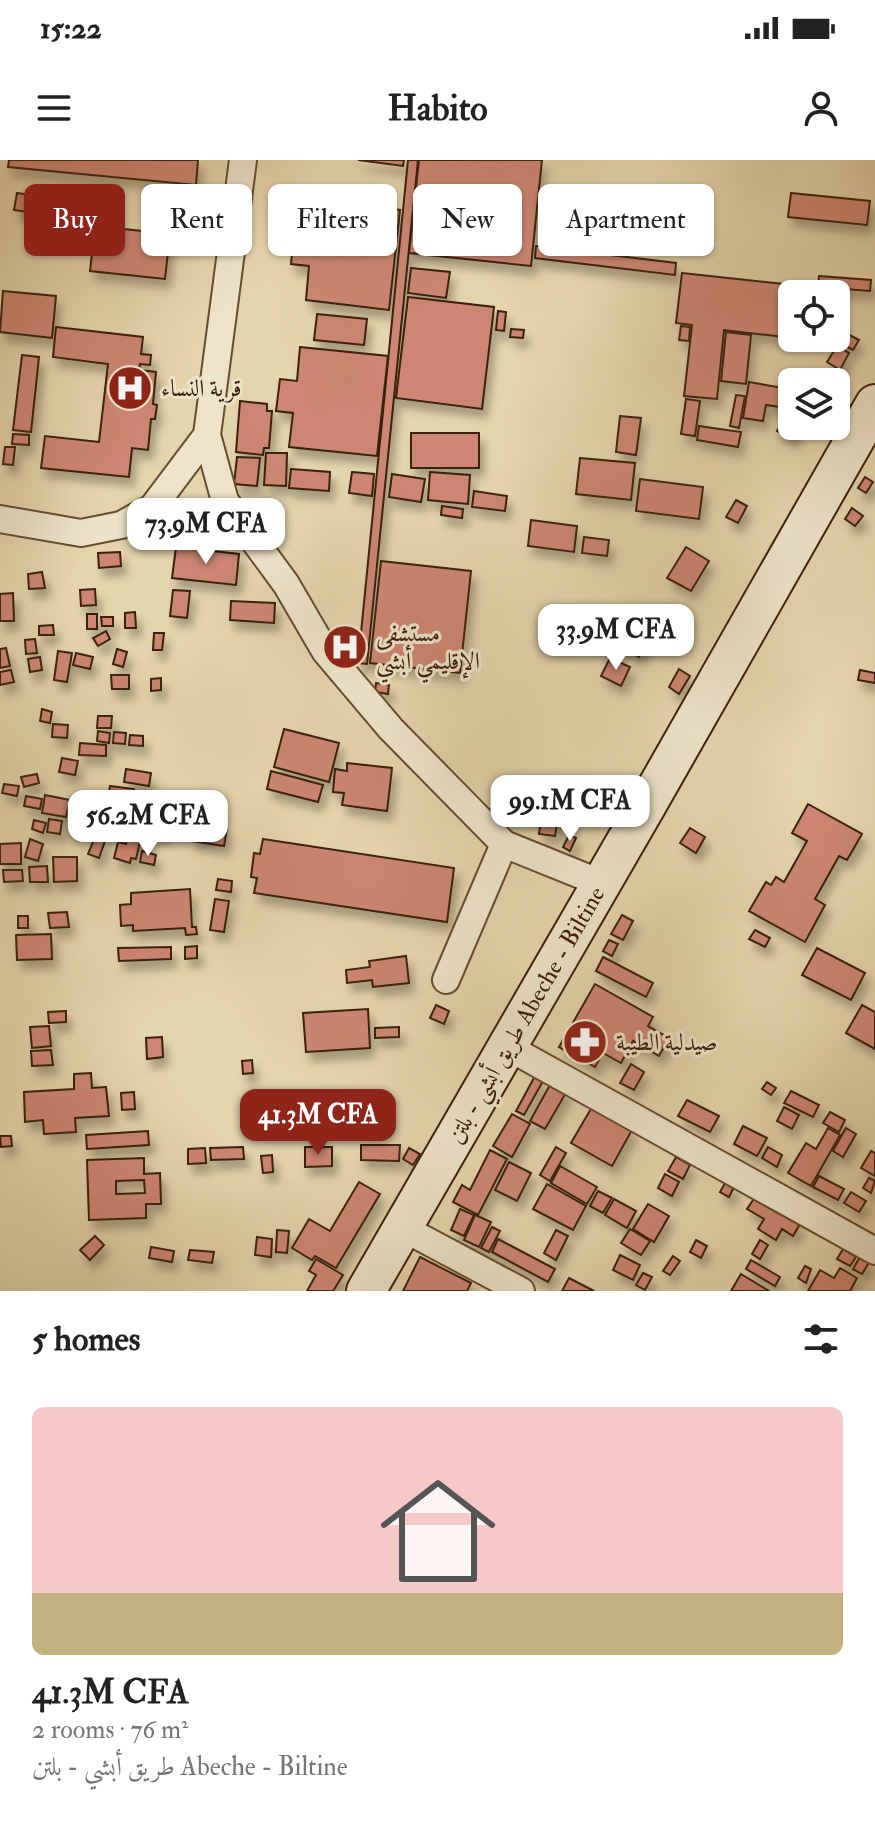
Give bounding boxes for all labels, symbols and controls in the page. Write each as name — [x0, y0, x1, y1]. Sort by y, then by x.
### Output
text: 15:22 — [40, 10, 102, 47]
icon: menu — [32, 86, 76, 130]
text: Habito — [387, 86, 488, 131]
icon: person — [799, 86, 843, 130]
chip: Buy — [24, 184, 125, 256]
chip: Rent — [141, 184, 252, 256]
chip: Filters — [268, 184, 397, 256]
chip: New — [413, 184, 522, 256]
chip: Apartment — [538, 184, 714, 256]
map controls — [778, 280, 850, 440]
button: locate — [778, 280, 850, 352]
hospital icon: قرية النساء — [106, 364, 154, 412]
button: layers — [778, 368, 850, 440]
place label: قرية النساء — [161, 373, 241, 404]
pin: 73.9M CFA — [114, 498, 298, 566]
text: 73.9M CFA — [145, 508, 267, 540]
pin: 33.9M CFA — [524, 604, 708, 672]
text: 33.9M CFA — [556, 614, 676, 646]
place label: مستشفى الإقليمي أبشي — [376, 618, 480, 684]
hospital icon: مستشفى الإقليمي أبشي — [321, 623, 369, 671]
pin: 99.1M CFA — [478, 775, 662, 843]
text: 99.1M CFA — [509, 785, 631, 817]
pin: 56.2M CFA — [56, 790, 240, 858]
text: 56.2M CFA — [86, 800, 210, 832]
street label: طريق أبشي - بلتن Abeche - Biltine — [438, 880, 617, 1152]
pharmacy icon: صيدلية الطيبة — [561, 1018, 609, 1066]
place label: صيدلية الطيبة — [616, 1027, 718, 1058]
pin: 41.3M CFA — [226, 1089, 410, 1157]
text: 41.3M CFA — [258, 1099, 378, 1131]
icon: filters — [799, 1317, 843, 1361]
text: 5 homes — [32, 1318, 140, 1361]
icon: home — [366, 1459, 510, 1603]
text: 41.3M CFA — [32, 1671, 189, 1714]
text: 2 rooms · 76 m² — [32, 1714, 188, 1746]
text: طريق أبشي - بلتن Abeche - Biltine — [32, 1751, 348, 1783]

